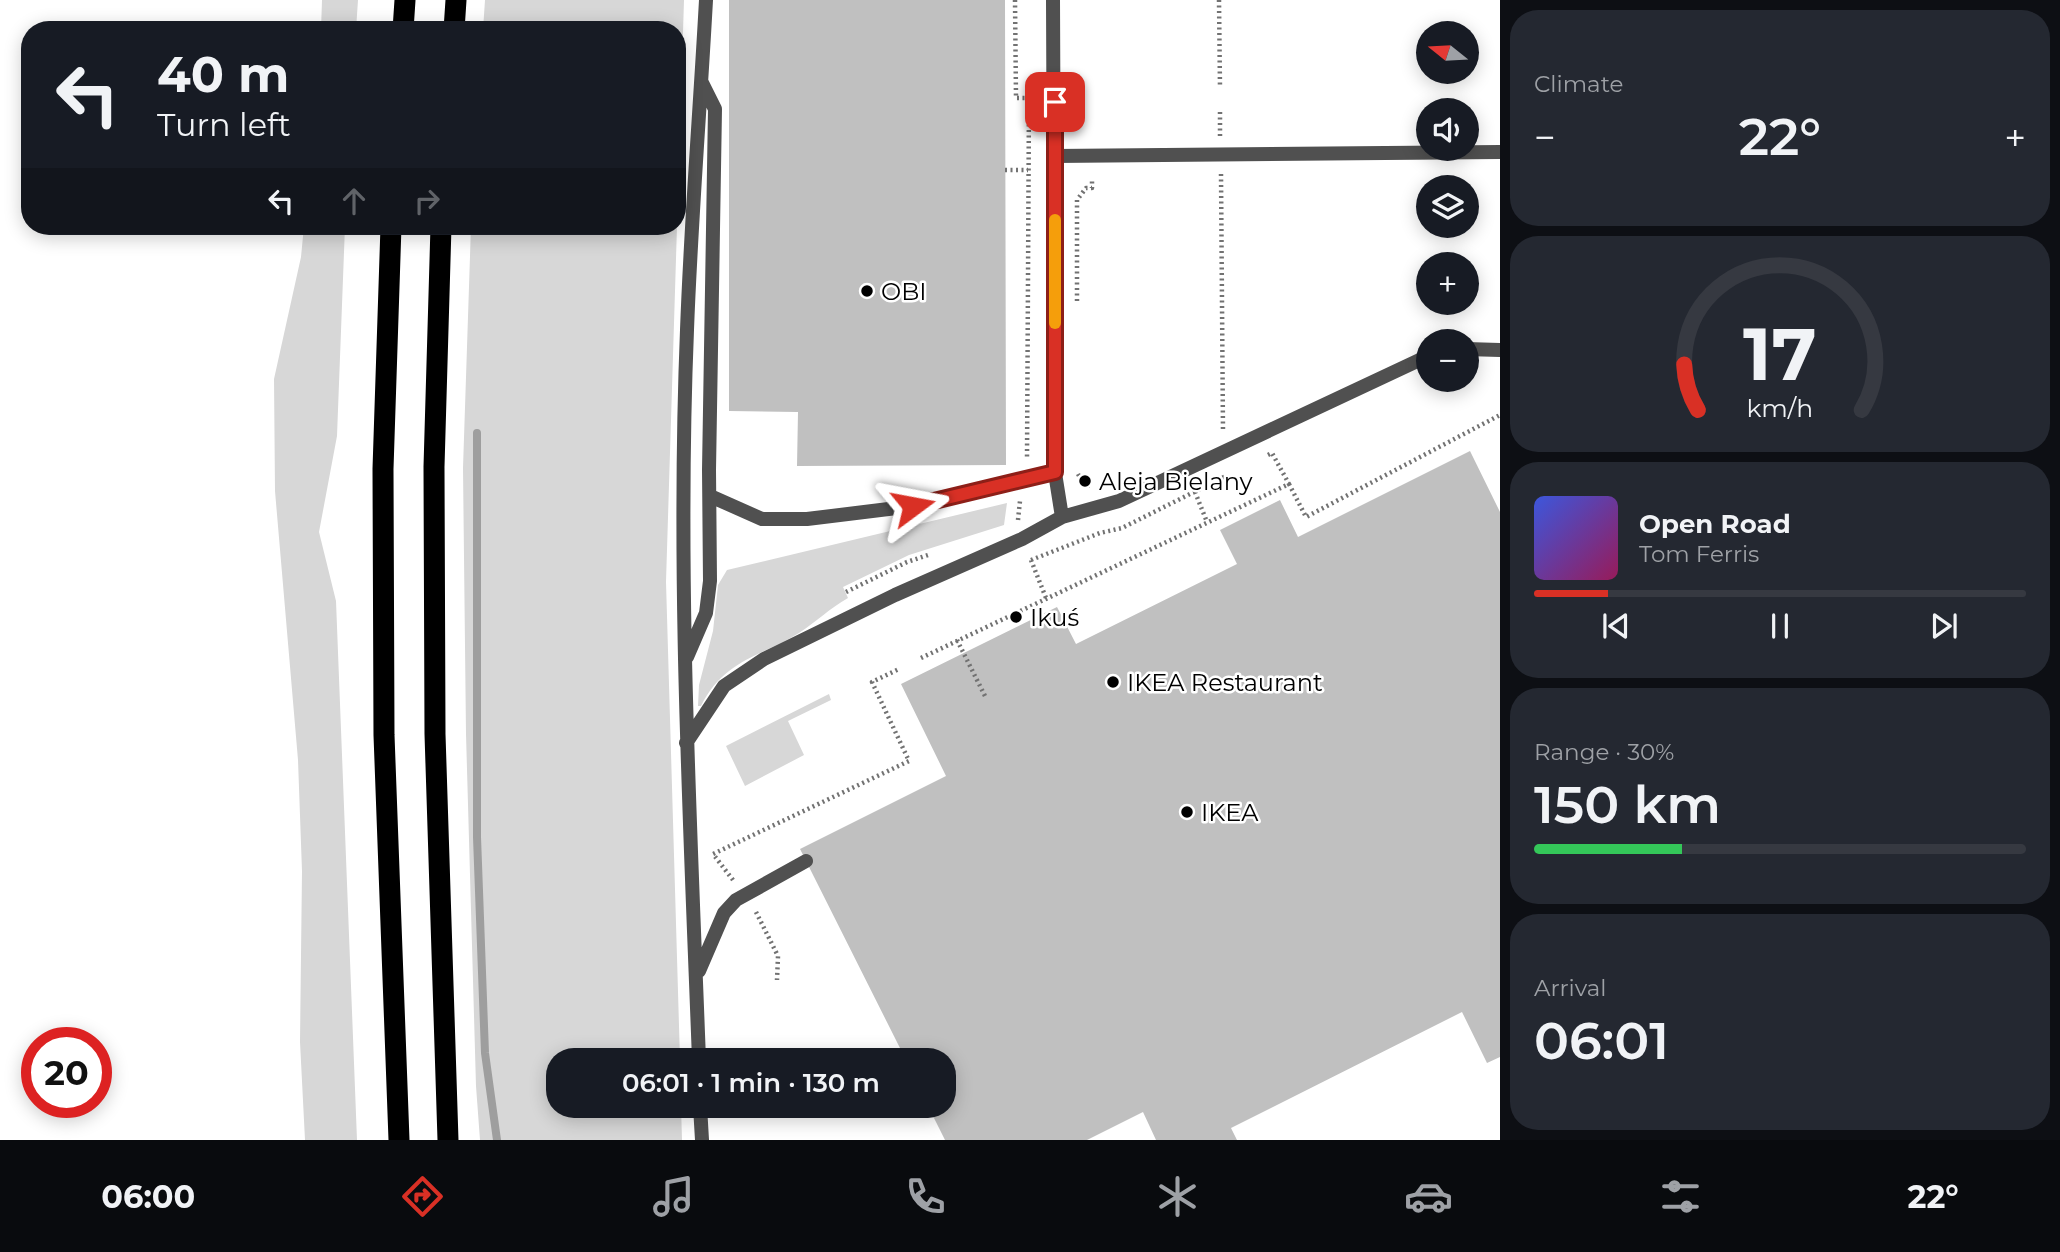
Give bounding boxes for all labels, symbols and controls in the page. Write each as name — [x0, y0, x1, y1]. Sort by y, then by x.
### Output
north arrow — [1416, 21, 1479, 84]
map controls — [1416, 21, 1479, 392]
text: 40 m — [157, 45, 289, 104]
icon: left — [42, 49, 133, 140]
text: Climate — [1534, 70, 1623, 98]
pin — [1025, 72, 1085, 132]
icon: arrive — [1036, 83, 1074, 121]
button: sound — [1416, 98, 1479, 161]
text: Turn left — [157, 105, 291, 144]
text: 22° — [1739, 105, 1821, 168]
text: − — [1534, 114, 1556, 161]
text: + — [2004, 114, 2026, 161]
button: layers — [1416, 175, 1479, 238]
icon: left — [262, 182, 300, 220]
icon: ahead — [335, 182, 373, 220]
icon: right — [408, 182, 446, 220]
button: + — [1416, 252, 1479, 315]
place label: OBI — [881, 277, 926, 306]
marker: OBI — [859, 283, 875, 299]
text: 17 — [1743, 310, 1817, 398]
button: − — [1416, 329, 1479, 392]
text: km/h — [1747, 393, 1813, 423]
place label: Aleja Bielany — [1099, 467, 1252, 496]
position arrow — [876, 469, 950, 543]
marker: Aleja Bielany — [1077, 473, 1093, 489]
text: Open Road — [1639, 508, 1791, 540]
text: Tom Ferris — [1639, 540, 1759, 568]
place label: Ikuś — [1030, 603, 1079, 632]
icon: previous — [1597, 607, 1635, 645]
icon: pause — [1761, 607, 1799, 645]
icon: next — [1925, 607, 1963, 645]
marker: Ikuś — [1008, 609, 1024, 625]
place label: IKEA Restaurant — [1127, 668, 1323, 697]
marker: IKEA Restaurant — [1105, 674, 1121, 690]
text: Range · 30% — [1534, 738, 1674, 766]
text: 150 km — [1534, 773, 1721, 836]
place label: IKEA — [1201, 798, 1259, 827]
marker: IKEA — [1179, 804, 1195, 820]
text: Arrival — [1534, 974, 1607, 1002]
text: 06:01 — [1534, 1009, 1669, 1072]
speed limit sign: 20 — [21, 1027, 112, 1118]
text: 06:01 · 1 min · 130 m — [622, 1067, 880, 1099]
icon: directions — [398, 1172, 447, 1221]
icon: music — [649, 1172, 698, 1221]
icon: phone — [901, 1172, 950, 1221]
icon: climate — [1153, 1172, 1202, 1221]
icon: car — [1404, 1172, 1453, 1221]
icon: filters — [1656, 1172, 1705, 1221]
text: 06:00 — [101, 1177, 195, 1216]
text: 22° — [1908, 1177, 1959, 1216]

